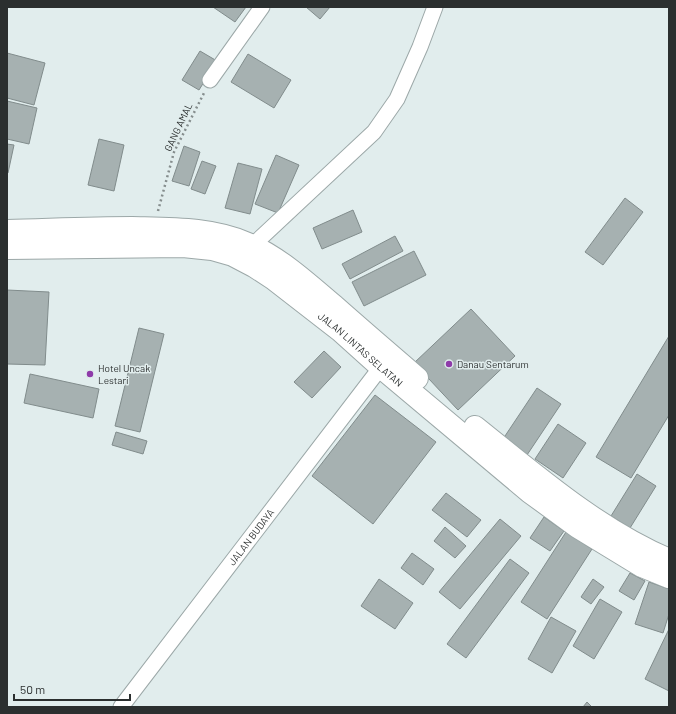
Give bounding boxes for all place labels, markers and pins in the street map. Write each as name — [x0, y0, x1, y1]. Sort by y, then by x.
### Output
place label: Danau Sentarum — [457, 358, 529, 370]
marker: Danau Sentarum — [444, 359, 454, 369]
place label: Hotel Uncak Lestari — [98, 362, 150, 386]
marker: Hotel Uncak Lestari — [85, 369, 95, 379]

